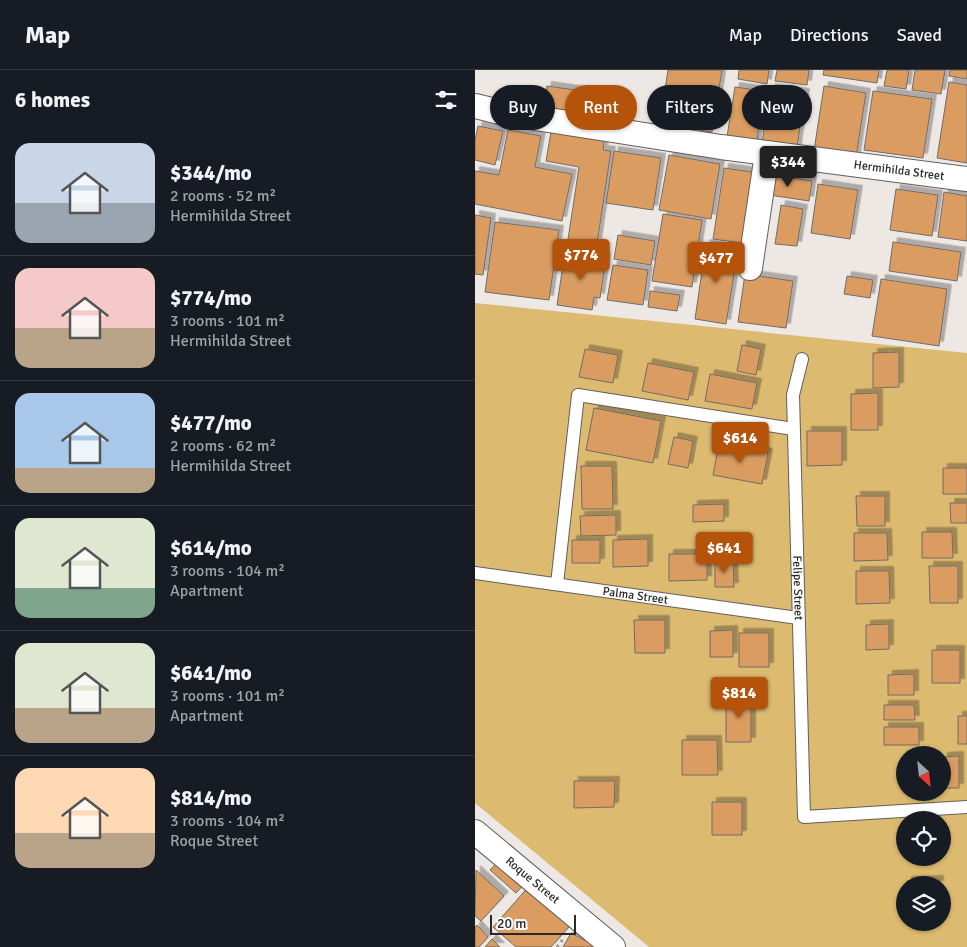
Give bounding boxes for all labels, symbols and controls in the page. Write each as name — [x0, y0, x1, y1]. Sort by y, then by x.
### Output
text: Map — [25, 20, 70, 50]
text: Map — [729, 24, 762, 46]
text: Directions — [790, 24, 869, 46]
text: Saved — [897, 24, 942, 46]
chip: Buy — [490, 85, 555, 130]
chip: Rent — [565, 85, 637, 130]
chip: Filters — [647, 85, 732, 130]
chip: New — [742, 85, 812, 130]
icon: filters — [432, 86, 460, 114]
text: 6 homes — [15, 87, 90, 113]
pin: $344 — [758, 146, 818, 188]
text: $344 — [771, 152, 805, 172]
street label: Hermihilda Street — [853, 157, 945, 184]
text: $344/mo — [170, 160, 252, 186]
icon: home — [55, 163, 115, 223]
text: 2 rooms · 52 m² — [170, 186, 276, 206]
text: Hermihilda Street — [170, 206, 291, 226]
pin: $774 — [551, 238, 611, 281]
pin: $477 — [686, 242, 746, 284]
text: $774 — [564, 245, 598, 265]
text: $477 — [699, 248, 733, 268]
text: $774/mo — [170, 285, 252, 311]
icon: home — [55, 288, 115, 348]
text: 3 rooms · 101 m² — [170, 311, 285, 331]
text: Hermihilda Street — [170, 331, 291, 351]
text: $477/mo — [170, 410, 252, 436]
icon: home — [55, 413, 115, 473]
pin: $614 — [710, 422, 770, 464]
text: $614 — [723, 428, 757, 448]
text: 2 rooms · 62 m² — [170, 436, 276, 456]
text: Hermihilda Street — [170, 456, 291, 476]
pin: $641 — [694, 532, 754, 574]
text: $614/mo — [170, 535, 252, 561]
icon: home — [55, 538, 115, 598]
text: $641 — [707, 538, 741, 558]
street label: Felipe Street — [789, 555, 806, 621]
text: 3 rooms · 104 m² — [170, 561, 285, 581]
text: Apartment — [170, 581, 243, 601]
street label: Palma Street — [602, 584, 669, 608]
text: $641/mo — [170, 660, 252, 686]
icon: home — [55, 663, 115, 723]
pin: $814 — [709, 676, 769, 719]
text: $814 — [722, 683, 756, 703]
text: 3 rooms · 101 m² — [170, 686, 285, 706]
text: Apartment — [170, 706, 243, 726]
north arrow — [896, 746, 951, 801]
map controls — [896, 746, 951, 931]
text: $814/mo — [170, 785, 252, 811]
icon: home — [55, 788, 115, 848]
text: 3 rooms · 104 m² — [170, 811, 285, 831]
button: locate — [896, 811, 951, 866]
text: Roque Street — [170, 831, 258, 851]
street label: Roque Street — [502, 853, 563, 907]
button: layers — [896, 876, 951, 931]
scale bar — [490, 912, 576, 935]
text: 20 m — [497, 915, 526, 932]

